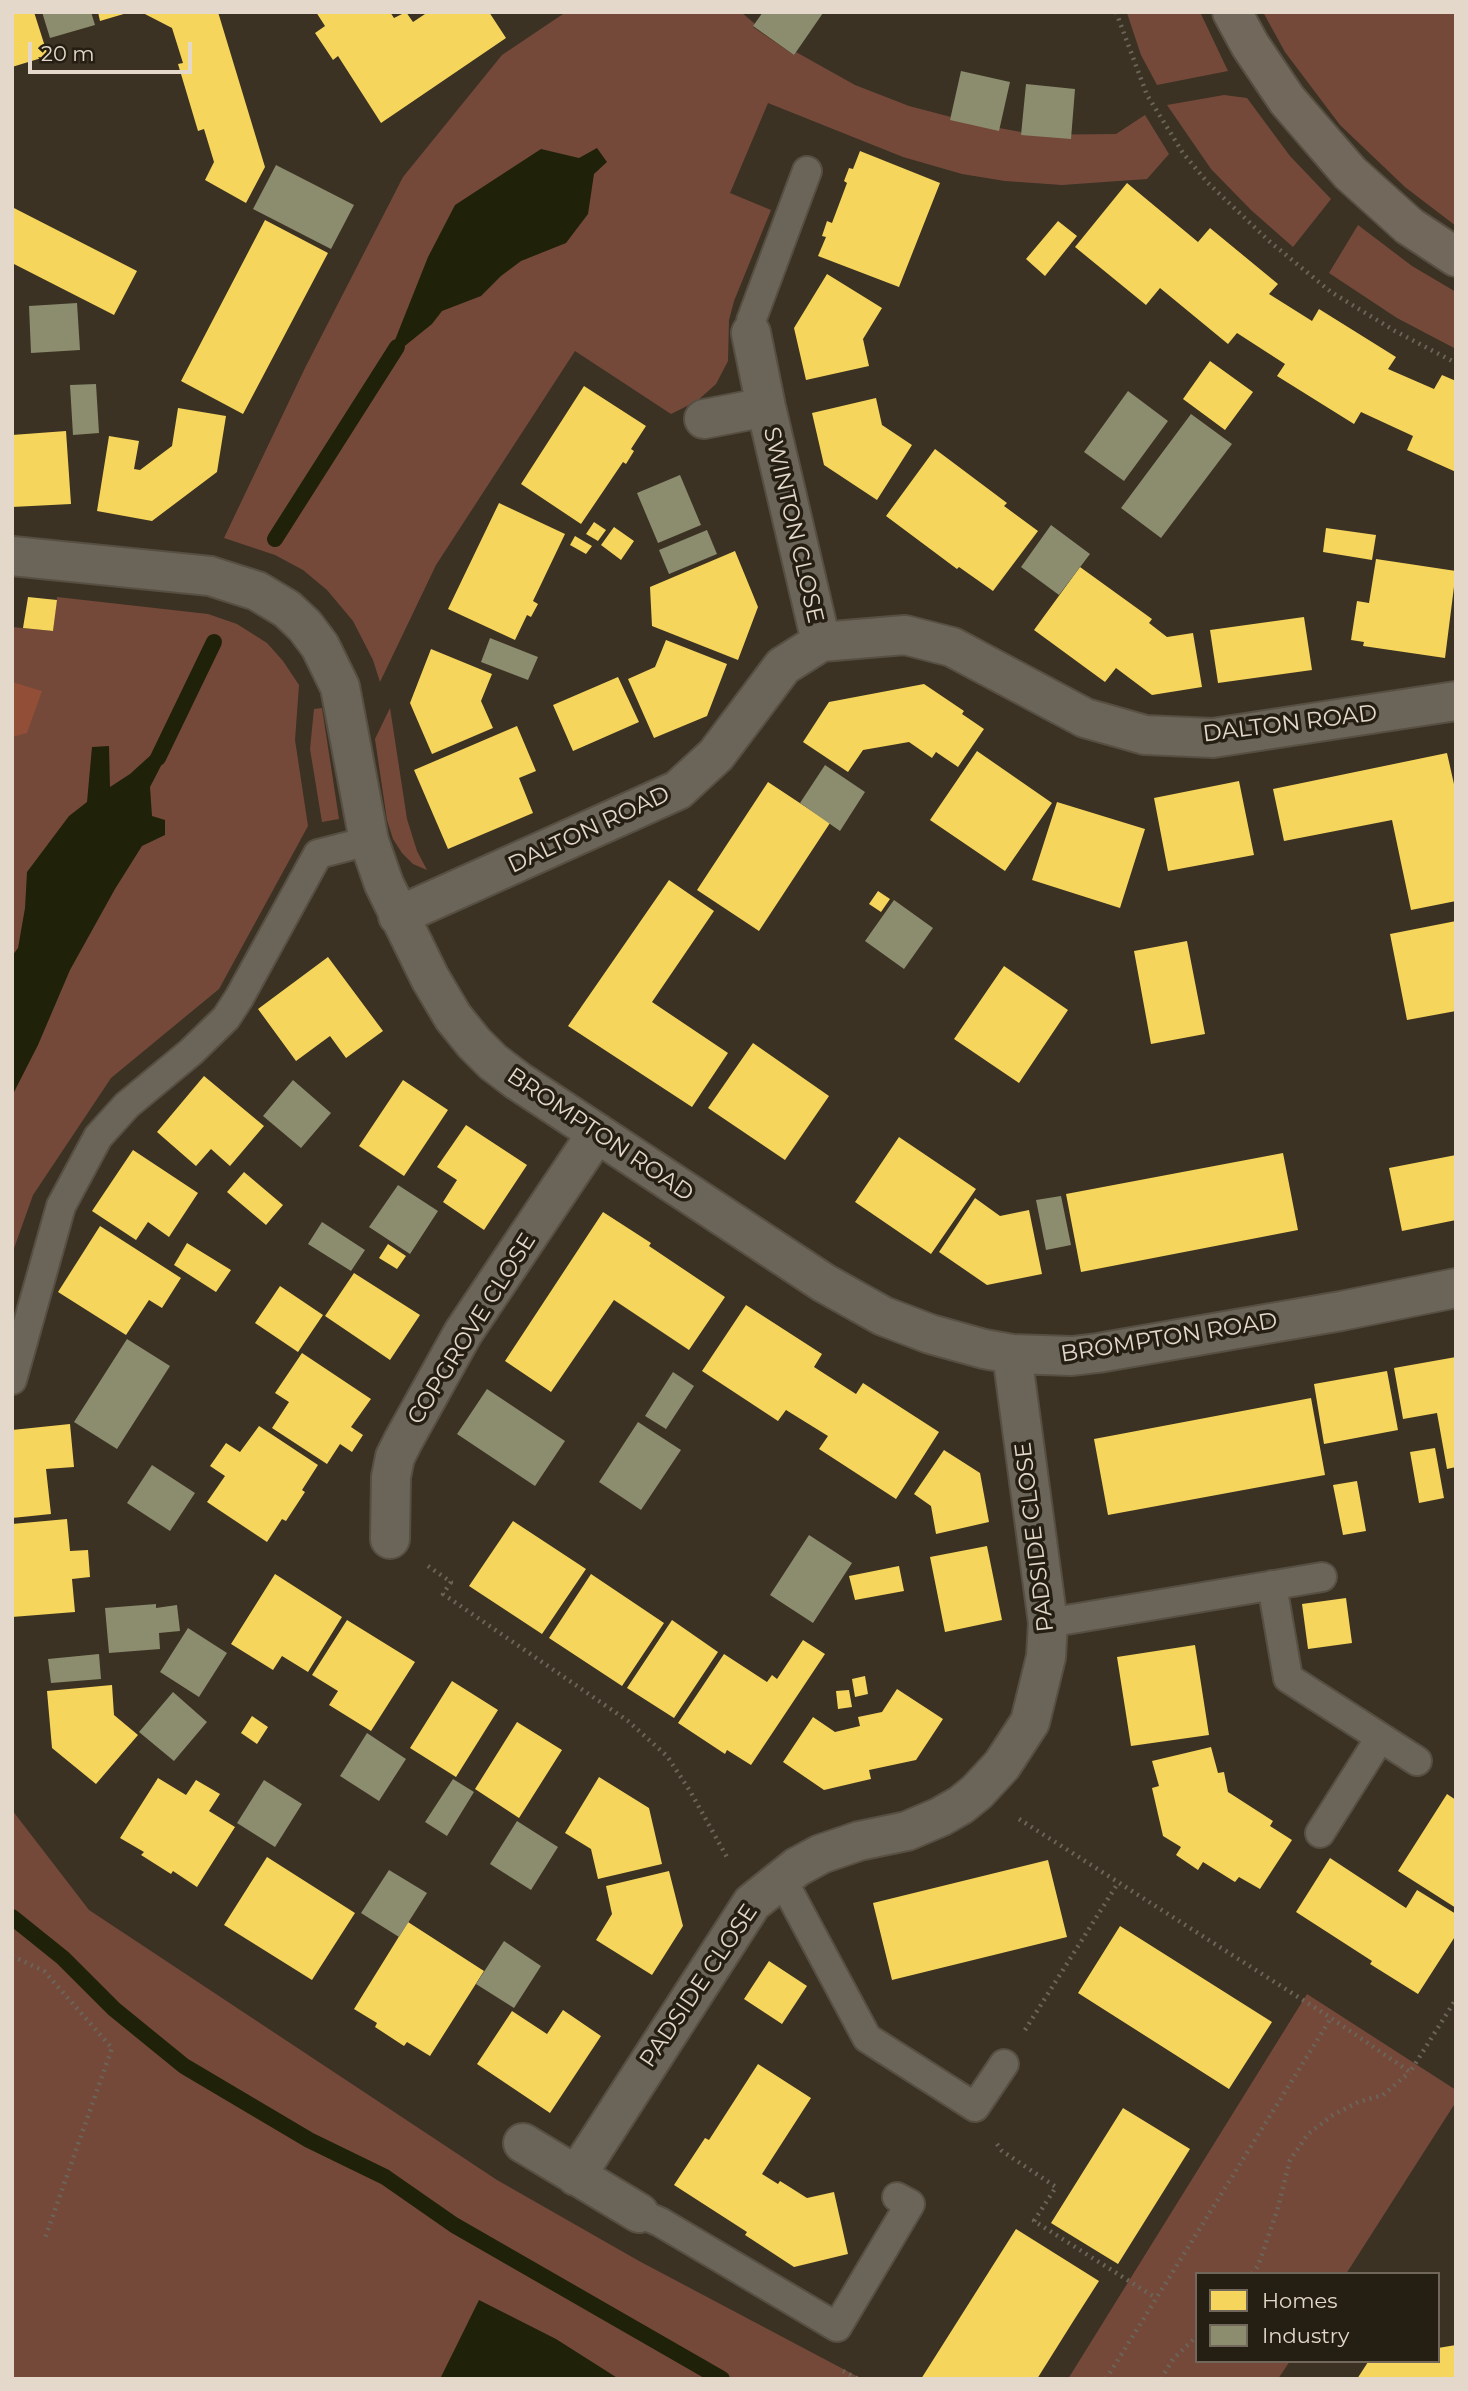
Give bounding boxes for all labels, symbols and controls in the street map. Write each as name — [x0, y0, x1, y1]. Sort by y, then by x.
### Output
scale bar — [32, 28, 196, 72]
text: 20 m — [41, 41, 95, 66]
street label: SWINTON CLOSE — [757, 424, 829, 626]
street label: DALTON ROAD — [1201, 700, 1379, 748]
street label: DALTON ROAD — [504, 780, 674, 880]
street label: BROMPTON ROAD — [501, 1062, 699, 1208]
street label: COPGROVE CLOSE — [402, 1228, 542, 1430]
street label: BROMPTON ROAD — [1059, 1307, 1279, 1369]
street label: PADSIDE CLOSE — [1010, 1441, 1060, 1633]
street label: PADSIDE CLOSE — [634, 1899, 764, 2073]
legend — [1195, 2272, 1440, 2363]
text: Homes — [1262, 2288, 1337, 2313]
text: Industry — [1262, 2323, 1349, 2348]

